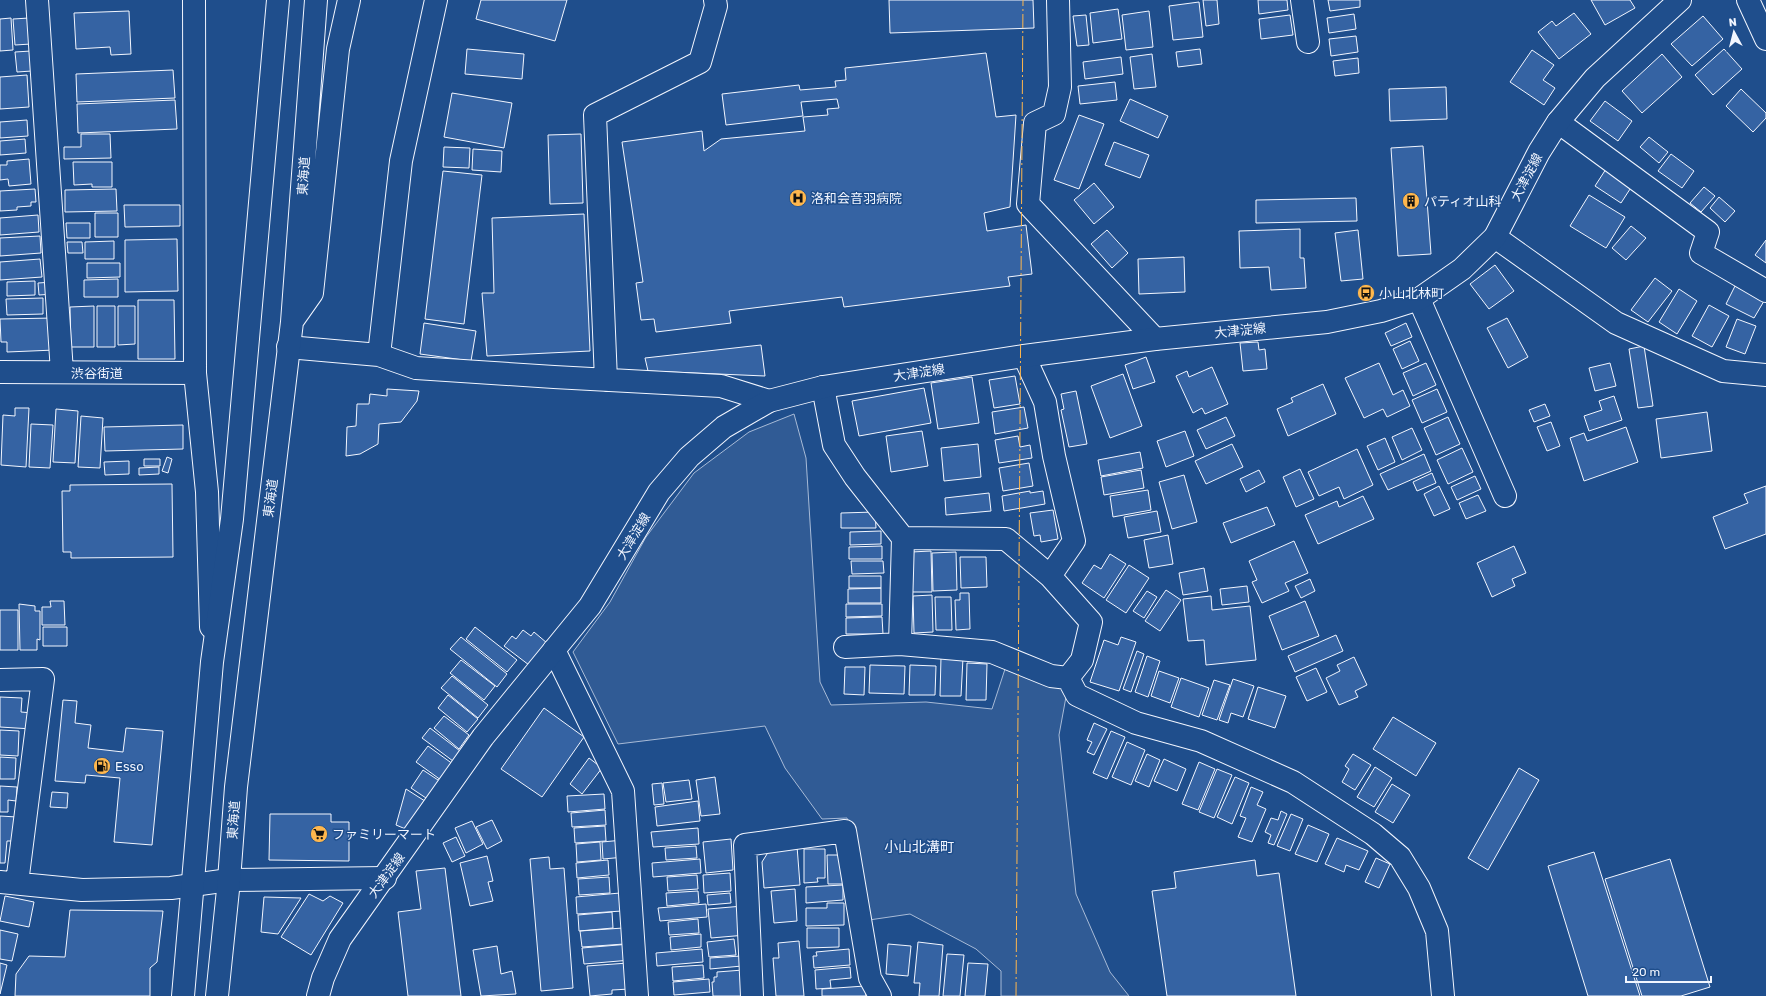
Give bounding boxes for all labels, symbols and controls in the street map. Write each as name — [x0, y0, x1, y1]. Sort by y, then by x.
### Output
north arrow — [1714, 12, 1754, 52]
text: N — [1728, 16, 1738, 30]
street label: 大津淀線 — [1508, 151, 1545, 204]
street label: 東海道 — [295, 156, 312, 196]
hospital icon: 洛和会音羽病院 — [788, 188, 808, 208]
place label: 洛和会音羽病院 — [811, 191, 902, 206]
building icon: パティオ山科 — [1401, 191, 1421, 211]
place label: パティオ山科 — [1424, 194, 1501, 209]
bus stop icon: 小山北林町 — [1356, 283, 1376, 303]
place label: 小山北林町 — [1379, 286, 1444, 301]
street label: 大津淀線 — [1213, 320, 1267, 341]
street label: 大津淀線 — [892, 361, 946, 384]
street label: 渋谷街道 — [71, 366, 123, 381]
street label: 東海道 — [261, 478, 280, 518]
street label: 大津淀線 — [614, 510, 653, 562]
fuel station icon: Esso — [92, 756, 112, 776]
place label: Esso — [115, 759, 144, 774]
street label: 東海道 — [225, 800, 242, 840]
supermarket icon: ファミリーマート — [309, 824, 329, 844]
place label: ファミリーマート — [332, 827, 436, 842]
district label: 小山北溝町 — [884, 839, 954, 856]
street label: 大津淀線 — [365, 850, 408, 901]
scale bar — [1626, 958, 1711, 984]
text: 20 m — [1632, 965, 1660, 979]

